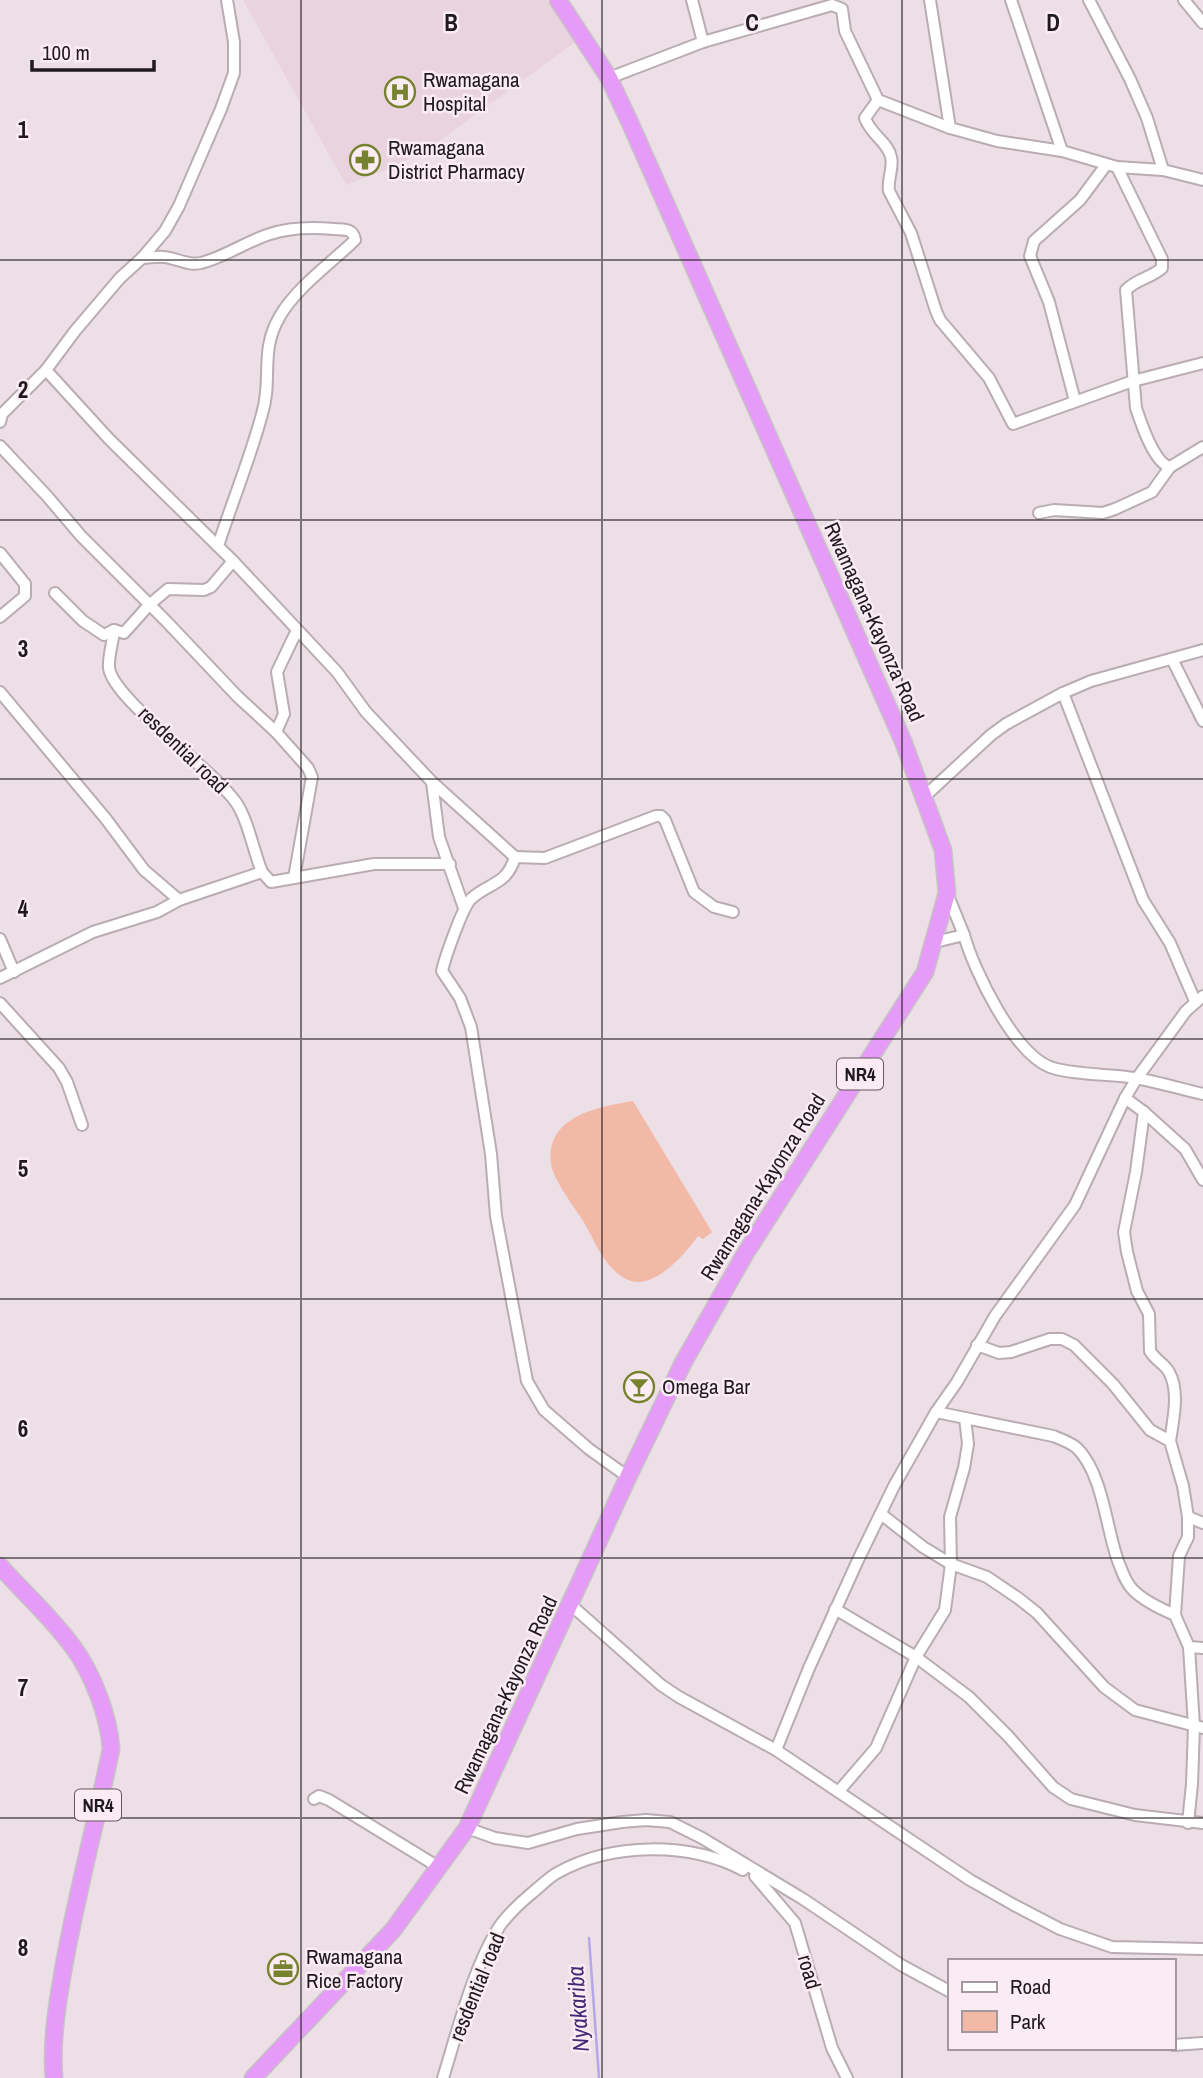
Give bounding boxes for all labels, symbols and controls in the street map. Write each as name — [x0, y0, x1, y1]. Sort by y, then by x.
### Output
text: B — [444, 7, 458, 38]
text: C — [745, 7, 759, 38]
text: D — [1046, 7, 1060, 38]
scale bar — [32, 28, 154, 72]
text: 100 m — [42, 38, 90, 67]
place label: Rwamagana Hospital — [423, 65, 520, 118]
hospital icon: Rwamagana Hospital — [383, 75, 417, 109]
text: 1 — [18, 114, 29, 145]
place label: Rwamagana District Pharmacy — [388, 133, 525, 186]
pharmacy icon: Rwamagana District Pharmacy — [348, 143, 382, 177]
text: 2 — [18, 374, 28, 405]
street label: Rwamagana-Kayonza Road — [817, 518, 932, 726]
text: 3 — [18, 633, 28, 664]
street label: resdential road — [132, 699, 235, 800]
text: 4 — [18, 893, 29, 924]
road number: NR4 — [837, 1058, 883, 1090]
street label: Rwamagana-Kayonza Road — [693, 1088, 832, 1286]
text: 5 — [18, 1153, 28, 1184]
bar icon: Omega Bar — [622, 1370, 656, 1404]
place label: Omega Bar — [662, 1372, 750, 1401]
text: 6 — [18, 1413, 28, 1444]
street label: Rwamagana-Kayonza Road — [447, 1591, 564, 1799]
text: 7 — [18, 1672, 28, 1703]
road number: NR4 — [75, 1789, 121, 1820]
street label: resdential road — [442, 1928, 511, 2045]
text: 8 — [18, 1932, 28, 1963]
place label: Rwamagana Rice Factory — [306, 1942, 403, 1995]
street label: road — [791, 1951, 828, 1992]
office icon: Rwamagana Rice Factory — [266, 1952, 300, 1986]
legend — [948, 1959, 1175, 2050]
water label: Nyakariba — [559, 1965, 596, 2053]
text: Road — [1010, 1972, 1051, 2001]
text: Park — [1010, 2007, 1046, 2036]

